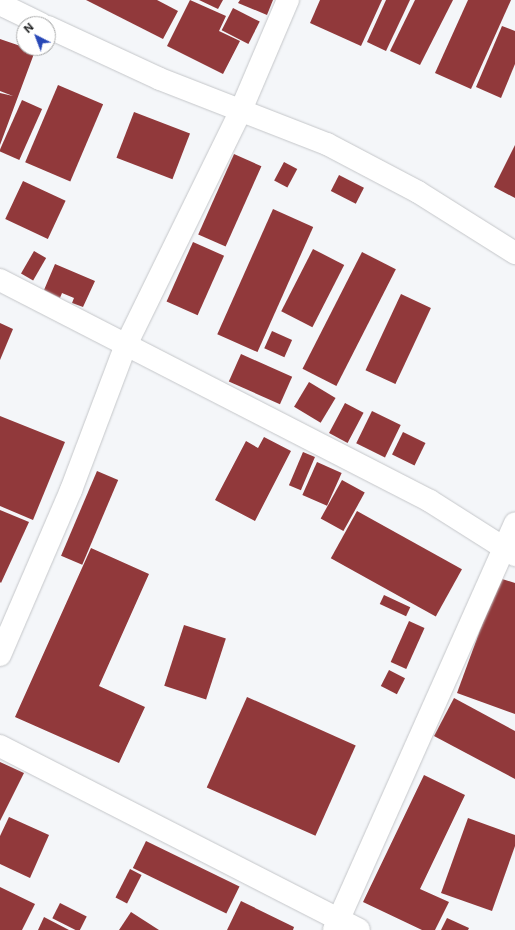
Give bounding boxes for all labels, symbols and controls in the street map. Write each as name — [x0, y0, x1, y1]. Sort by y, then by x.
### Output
north arrow — [16, 16, 56, 56]
text: N — [21, 20, 36, 36]

